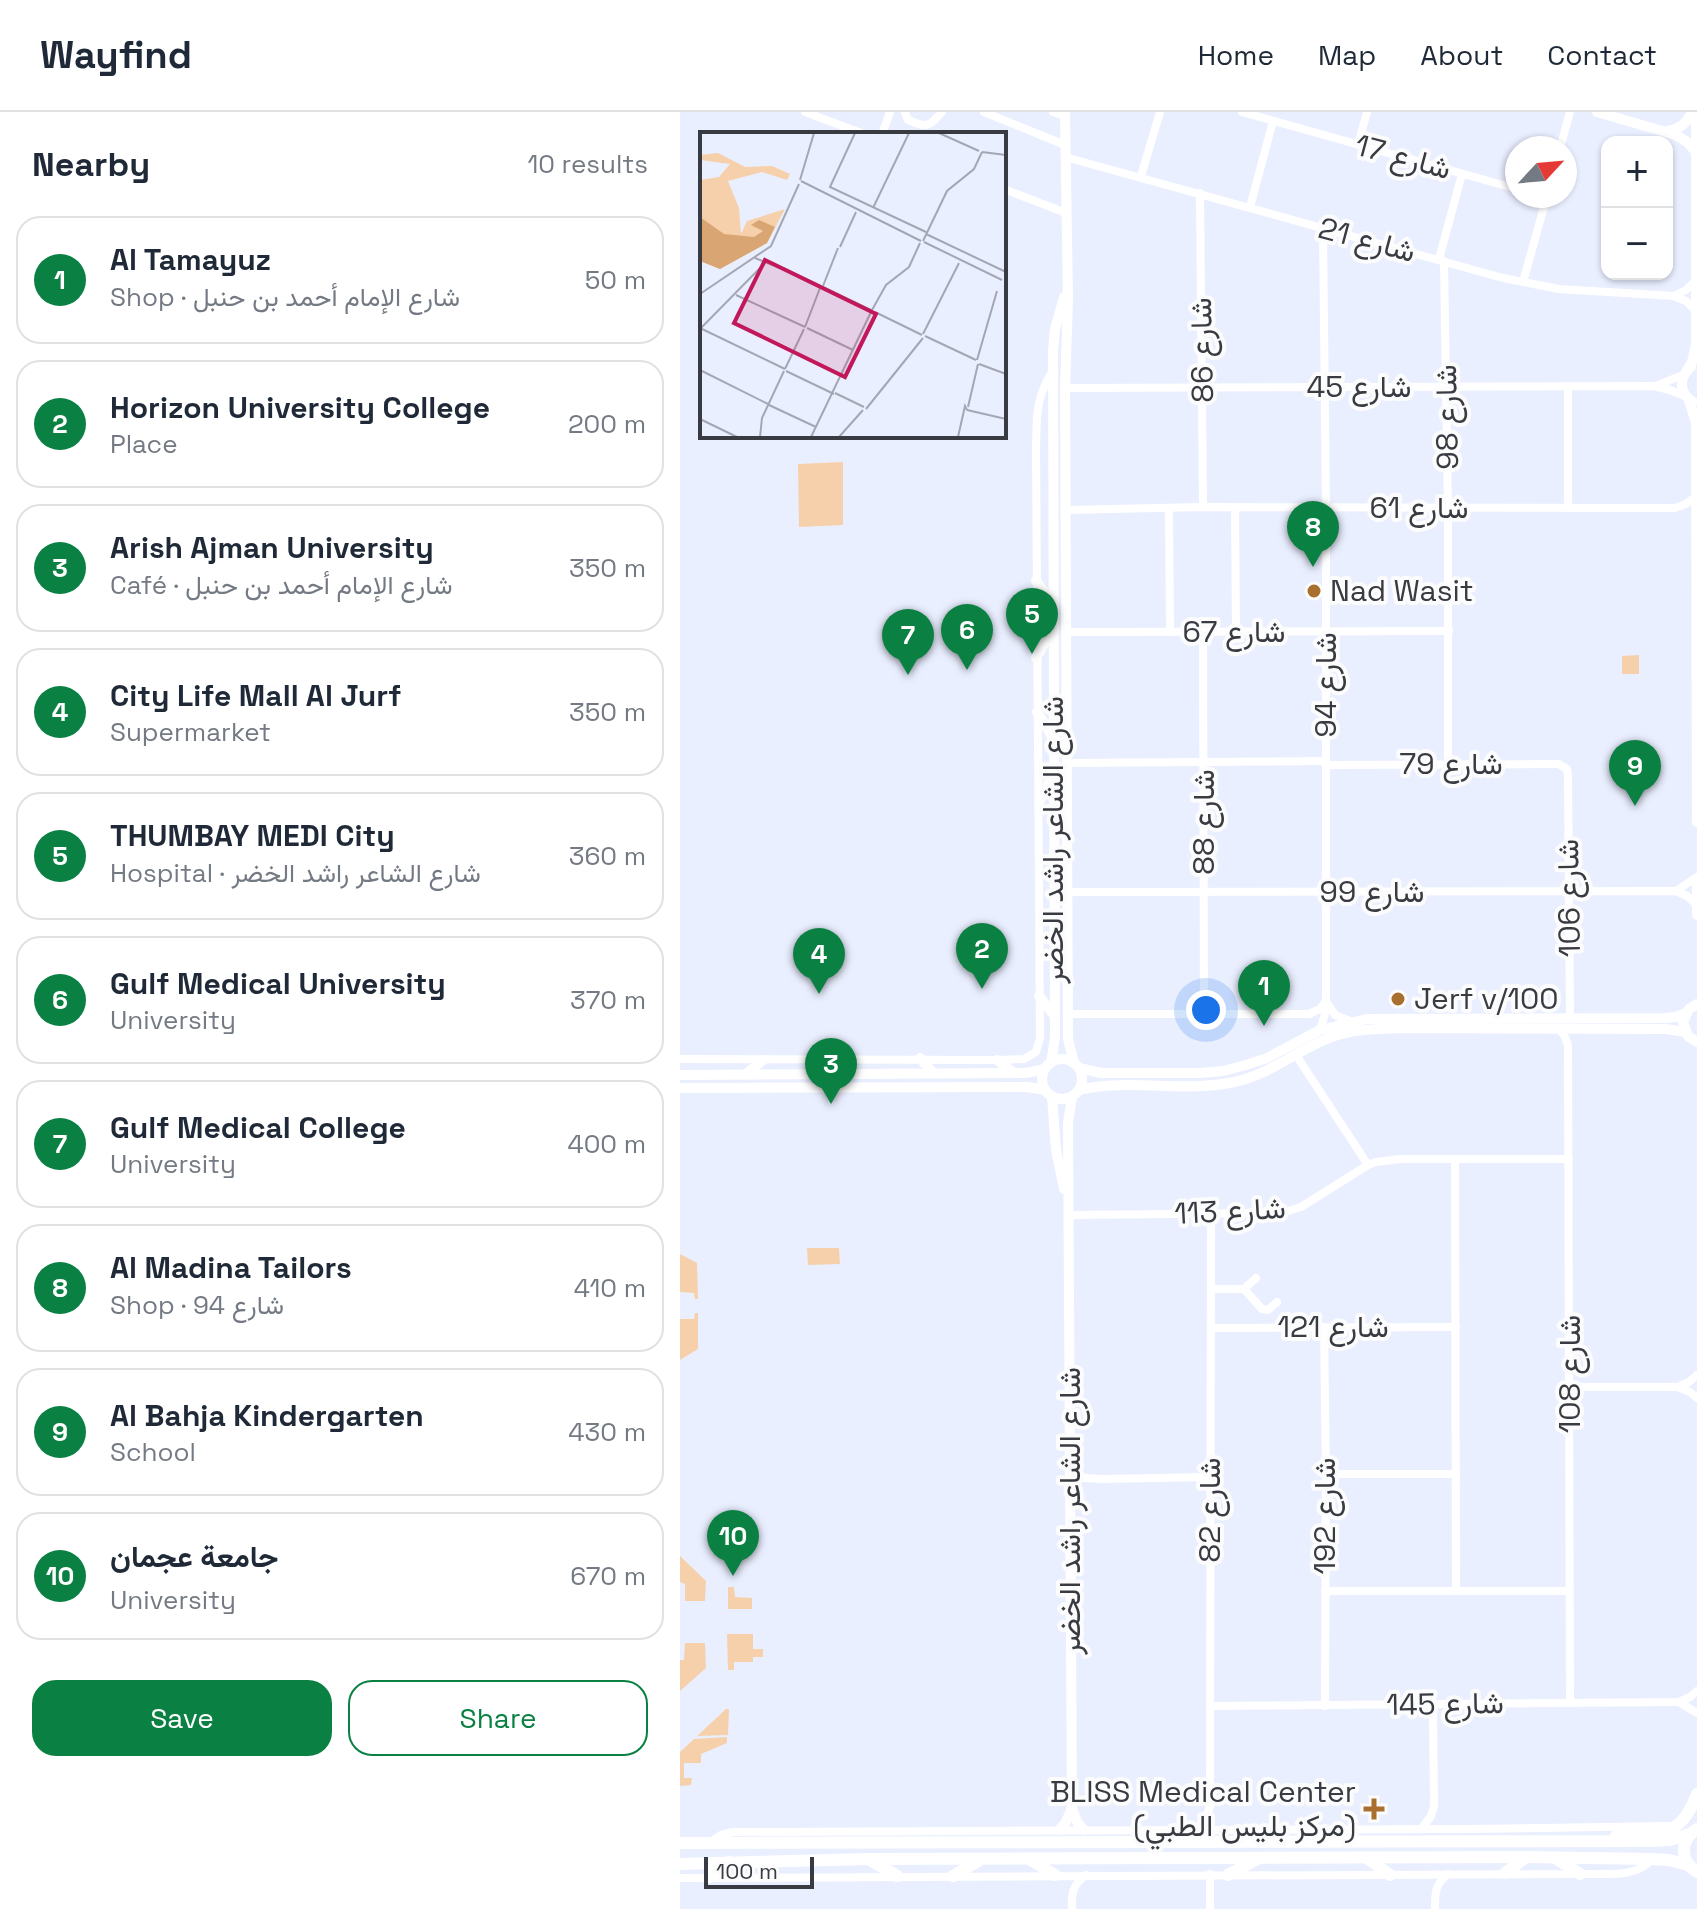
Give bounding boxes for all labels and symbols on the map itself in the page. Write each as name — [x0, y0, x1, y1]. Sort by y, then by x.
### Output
street label: شارع 17 — [1351, 125, 1455, 189]
inset map — [700, 132, 1006, 438]
north arrow — [1505, 136, 1577, 208]
street label: شارع 21 — [1314, 208, 1420, 272]
street label: شارع 86 — [1181, 297, 1223, 403]
street label: شارع 98 — [1426, 364, 1468, 470]
street label: شارع 45 — [1307, 367, 1411, 407]
street label: شارع 61 — [1370, 488, 1468, 528]
pin: 8 — [1287, 501, 1339, 567]
place label: Nad Wasit — [1330, 571, 1474, 610]
marker: Nad Wasit — [1305, 582, 1323, 600]
pin: 5 — [1006, 588, 1058, 654]
pin: 6 — [941, 604, 993, 670]
pin: 7 — [882, 609, 934, 675]
street label: شارع 67 — [1183, 612, 1285, 652]
street label: شارع 94 — [1306, 632, 1346, 738]
street label: شارع الشاعر راشد الخضر — [1033, 696, 1073, 985]
pin: 9 — [1609, 740, 1661, 806]
street label: شارع 79 — [1399, 744, 1503, 784]
street label: شارع 88 — [1184, 769, 1224, 875]
street label: شارع 106 — [1548, 839, 1590, 957]
street label: شارع 99 — [1320, 872, 1424, 912]
pin: 2 — [956, 923, 1008, 989]
pin: 4 — [793, 928, 845, 994]
pin: 1 — [1238, 960, 1290, 1026]
place label: Jerf v/100 — [1414, 979, 1559, 1018]
your location — [1186, 990, 1226, 1030]
marker: Jerf v/100 — [1389, 990, 1407, 1008]
pin: 3 — [805, 1038, 857, 1104]
street label: شارع 113 — [1173, 1188, 1287, 1234]
street label: شارع 121 — [1277, 1307, 1389, 1347]
street label: شارع 108 — [1550, 1315, 1590, 1433]
street label: شارع الشاعر راشد الخضر — [1050, 1367, 1090, 1656]
street label: شارع 192 — [1305, 1457, 1345, 1575]
street label: شارع 82 — [1190, 1458, 1230, 1562]
pin: 10 — [707, 1510, 759, 1576]
street label: شارع 145 — [1386, 1683, 1504, 1725]
place label: BLISS Medical Center (مركز بليس الطبي) — [1050, 1772, 1356, 1850]
marker: BLISS Medical Center (مركز بليس الطبي) — [1363, 1798, 1385, 1820]
scale bar — [704, 1853, 814, 1889]

